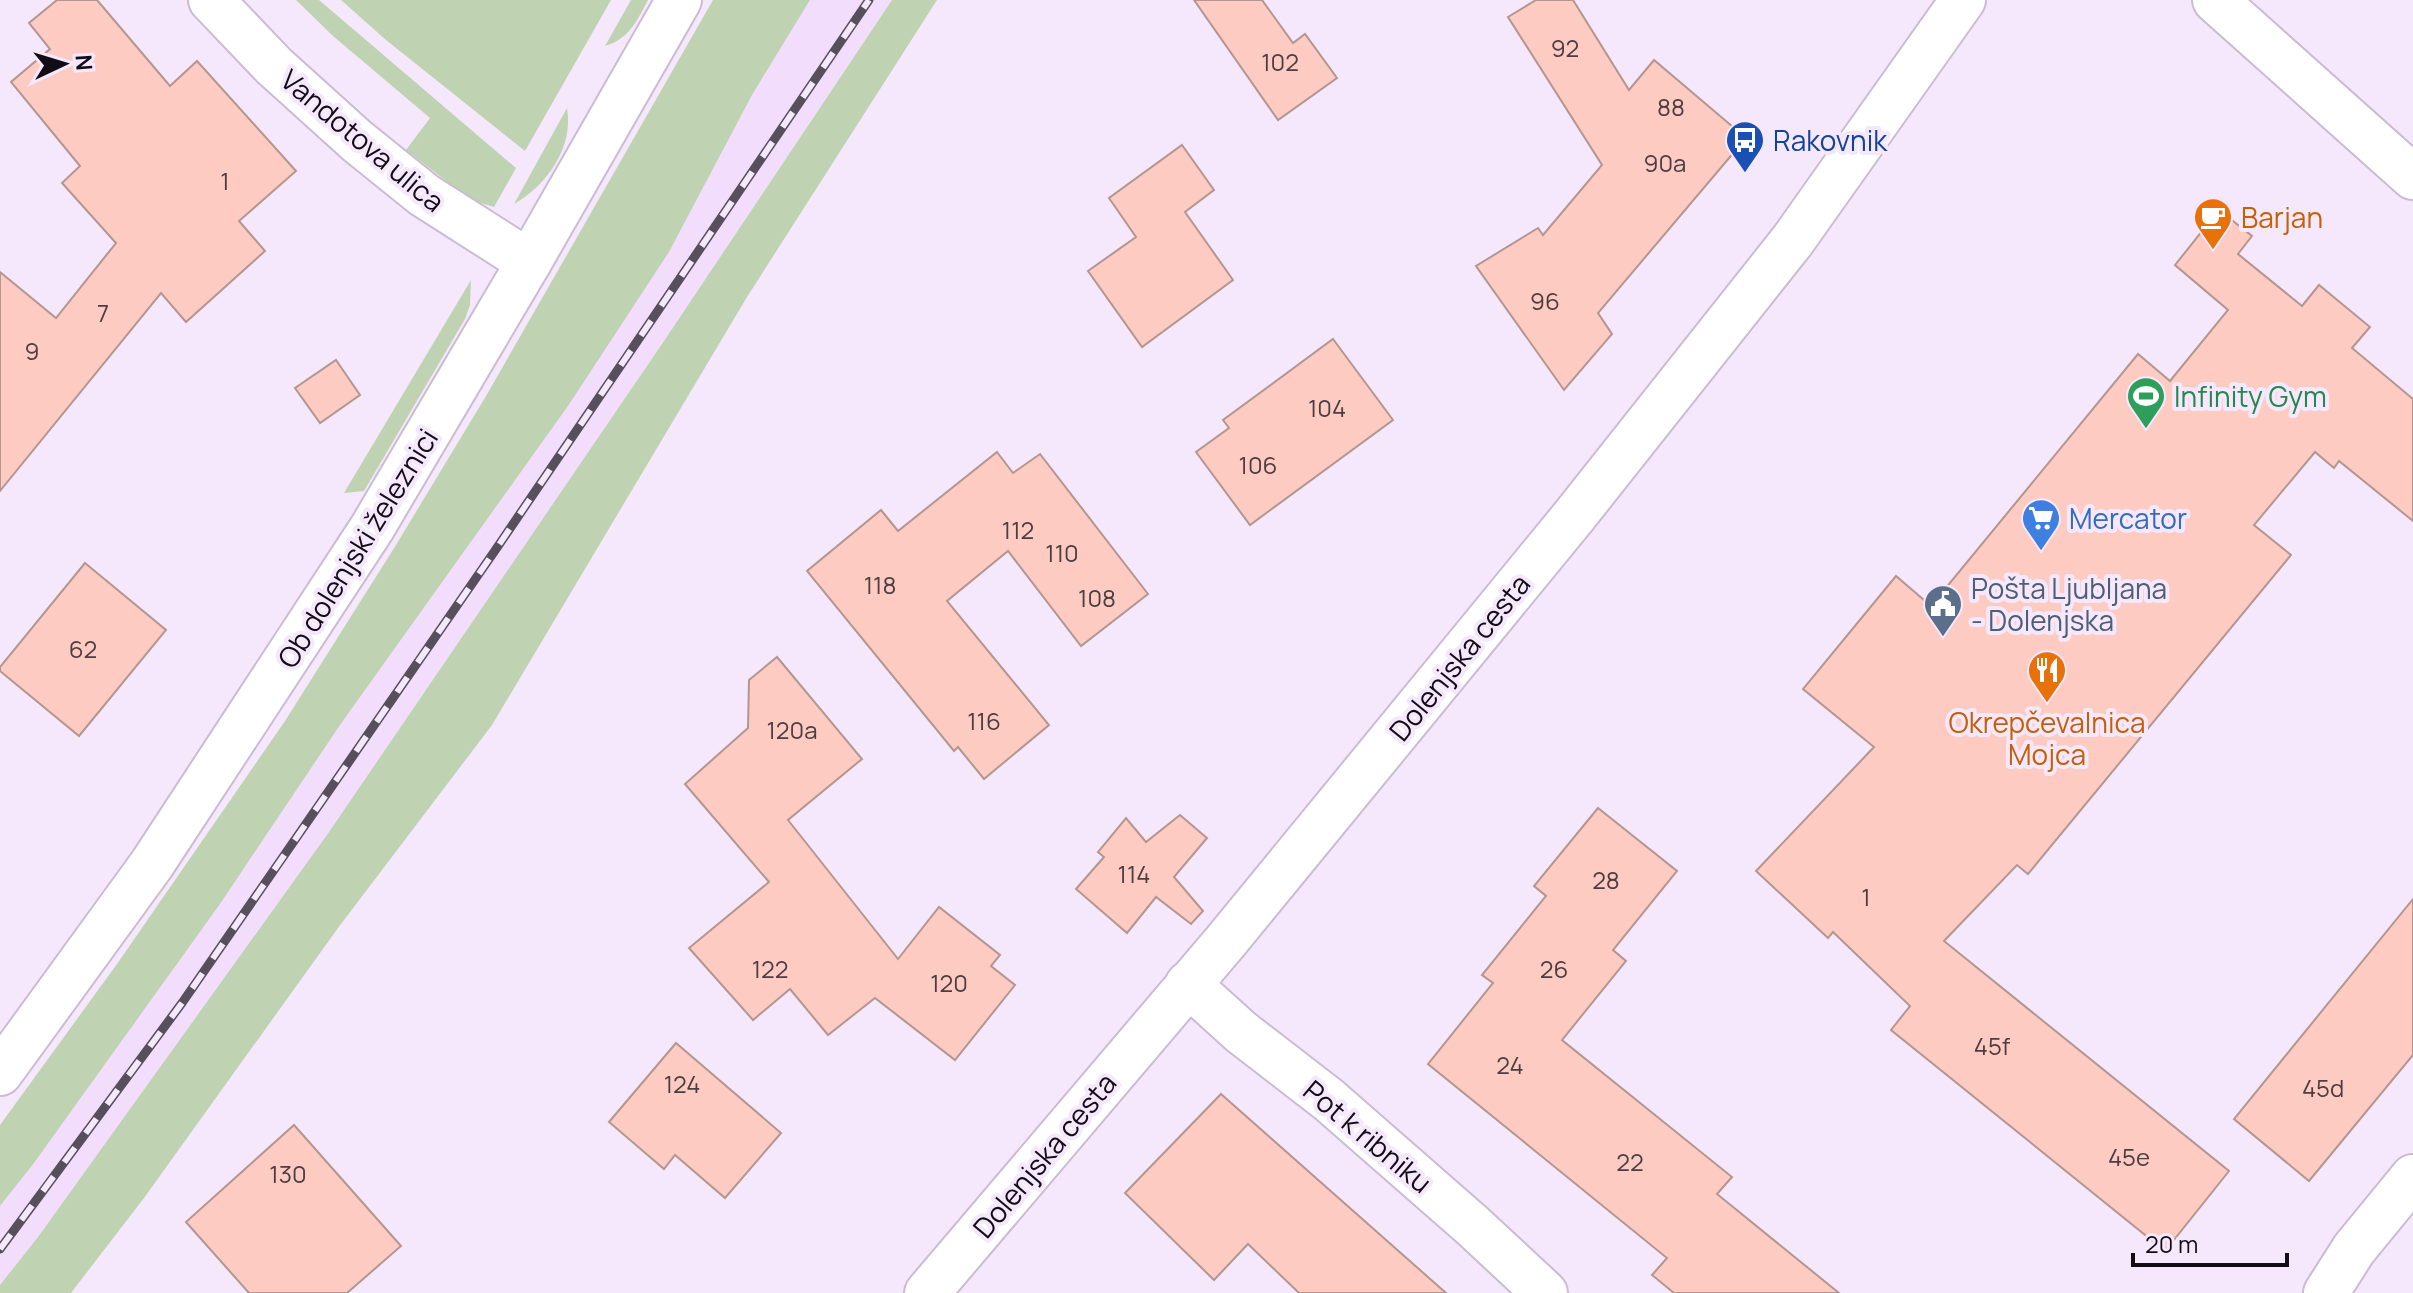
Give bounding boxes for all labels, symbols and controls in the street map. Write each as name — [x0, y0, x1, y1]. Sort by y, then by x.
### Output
north arrow — [24, 24, 104, 104]
house number: 92 — [1551, 31, 1579, 64]
house number: 102 — [1261, 45, 1299, 78]
text: N — [68, 54, 99, 72]
street label: Vandotova ulica — [273, 60, 453, 220]
house number: 88 — [1657, 90, 1685, 123]
bus stop icon: Rakovnik — [1724, 119, 1766, 174]
place label: Rakovnik — [1773, 121, 1888, 159]
house number: 90a — [1644, 146, 1686, 179]
house number: 1 — [220, 164, 230, 197]
cafe icon: Barjan — [2192, 196, 2234, 251]
place label: Barjan — [2241, 198, 2323, 236]
house number: 96 — [1530, 284, 1560, 317]
house number: 7 — [97, 296, 109, 329]
house number: 9 — [25, 334, 39, 367]
sports icon: Infinity Gym — [2125, 375, 2167, 430]
place label: Infinity Gym — [2174, 377, 2327, 415]
house number: 104 — [1308, 391, 1346, 424]
street label: Ob dolenjski železnici — [268, 421, 446, 675]
house number: 106 — [1239, 448, 1277, 481]
supermarket icon: Mercator — [2020, 497, 2062, 552]
place label: Mercator — [2069, 499, 2187, 537]
house number: 112 — [1002, 513, 1034, 546]
house number: 110 — [1045, 536, 1079, 569]
street label: Dolenjska cesta — [1380, 566, 1538, 748]
house number: 118 — [864, 568, 896, 601]
place label: Pošta Ljubljana - Dolenjska — [1971, 569, 2167, 639]
house number: 108 — [1078, 581, 1116, 614]
public building icon: Pošta Ljubljana - Dolenjska — [1922, 583, 1964, 638]
house number: 62 — [69, 632, 97, 665]
restaurant icon: Okrepčevalnica Mojca — [2026, 649, 2068, 704]
place label: Okrepčevalnica Mojca — [1949, 703, 2145, 773]
house number: 116 — [967, 704, 1001, 737]
house number: 120a — [766, 713, 818, 746]
house number: 114 — [1118, 857, 1150, 890]
house number: 28 — [1592, 863, 1620, 896]
house number: 1 — [1861, 880, 1871, 913]
house number: 122 — [752, 952, 788, 985]
house number: 26 — [1540, 952, 1568, 985]
house number: 120 — [930, 966, 968, 999]
house number: 45f — [1974, 1029, 2011, 1062]
house number: 24 — [1496, 1048, 1524, 1081]
street label: Dolenjska cesta — [964, 1065, 1124, 1245]
house number: 124 — [664, 1067, 700, 1100]
street label: Pot k ribniku — [1296, 1071, 1440, 1201]
house number: 45d — [2302, 1071, 2344, 1104]
house number: 45e — [2108, 1140, 2150, 1173]
house number: 22 — [1616, 1145, 1644, 1178]
house number: 130 — [269, 1157, 307, 1190]
scale bar — [2133, 1217, 2287, 1267]
text: 20 m — [2145, 1227, 2198, 1260]

